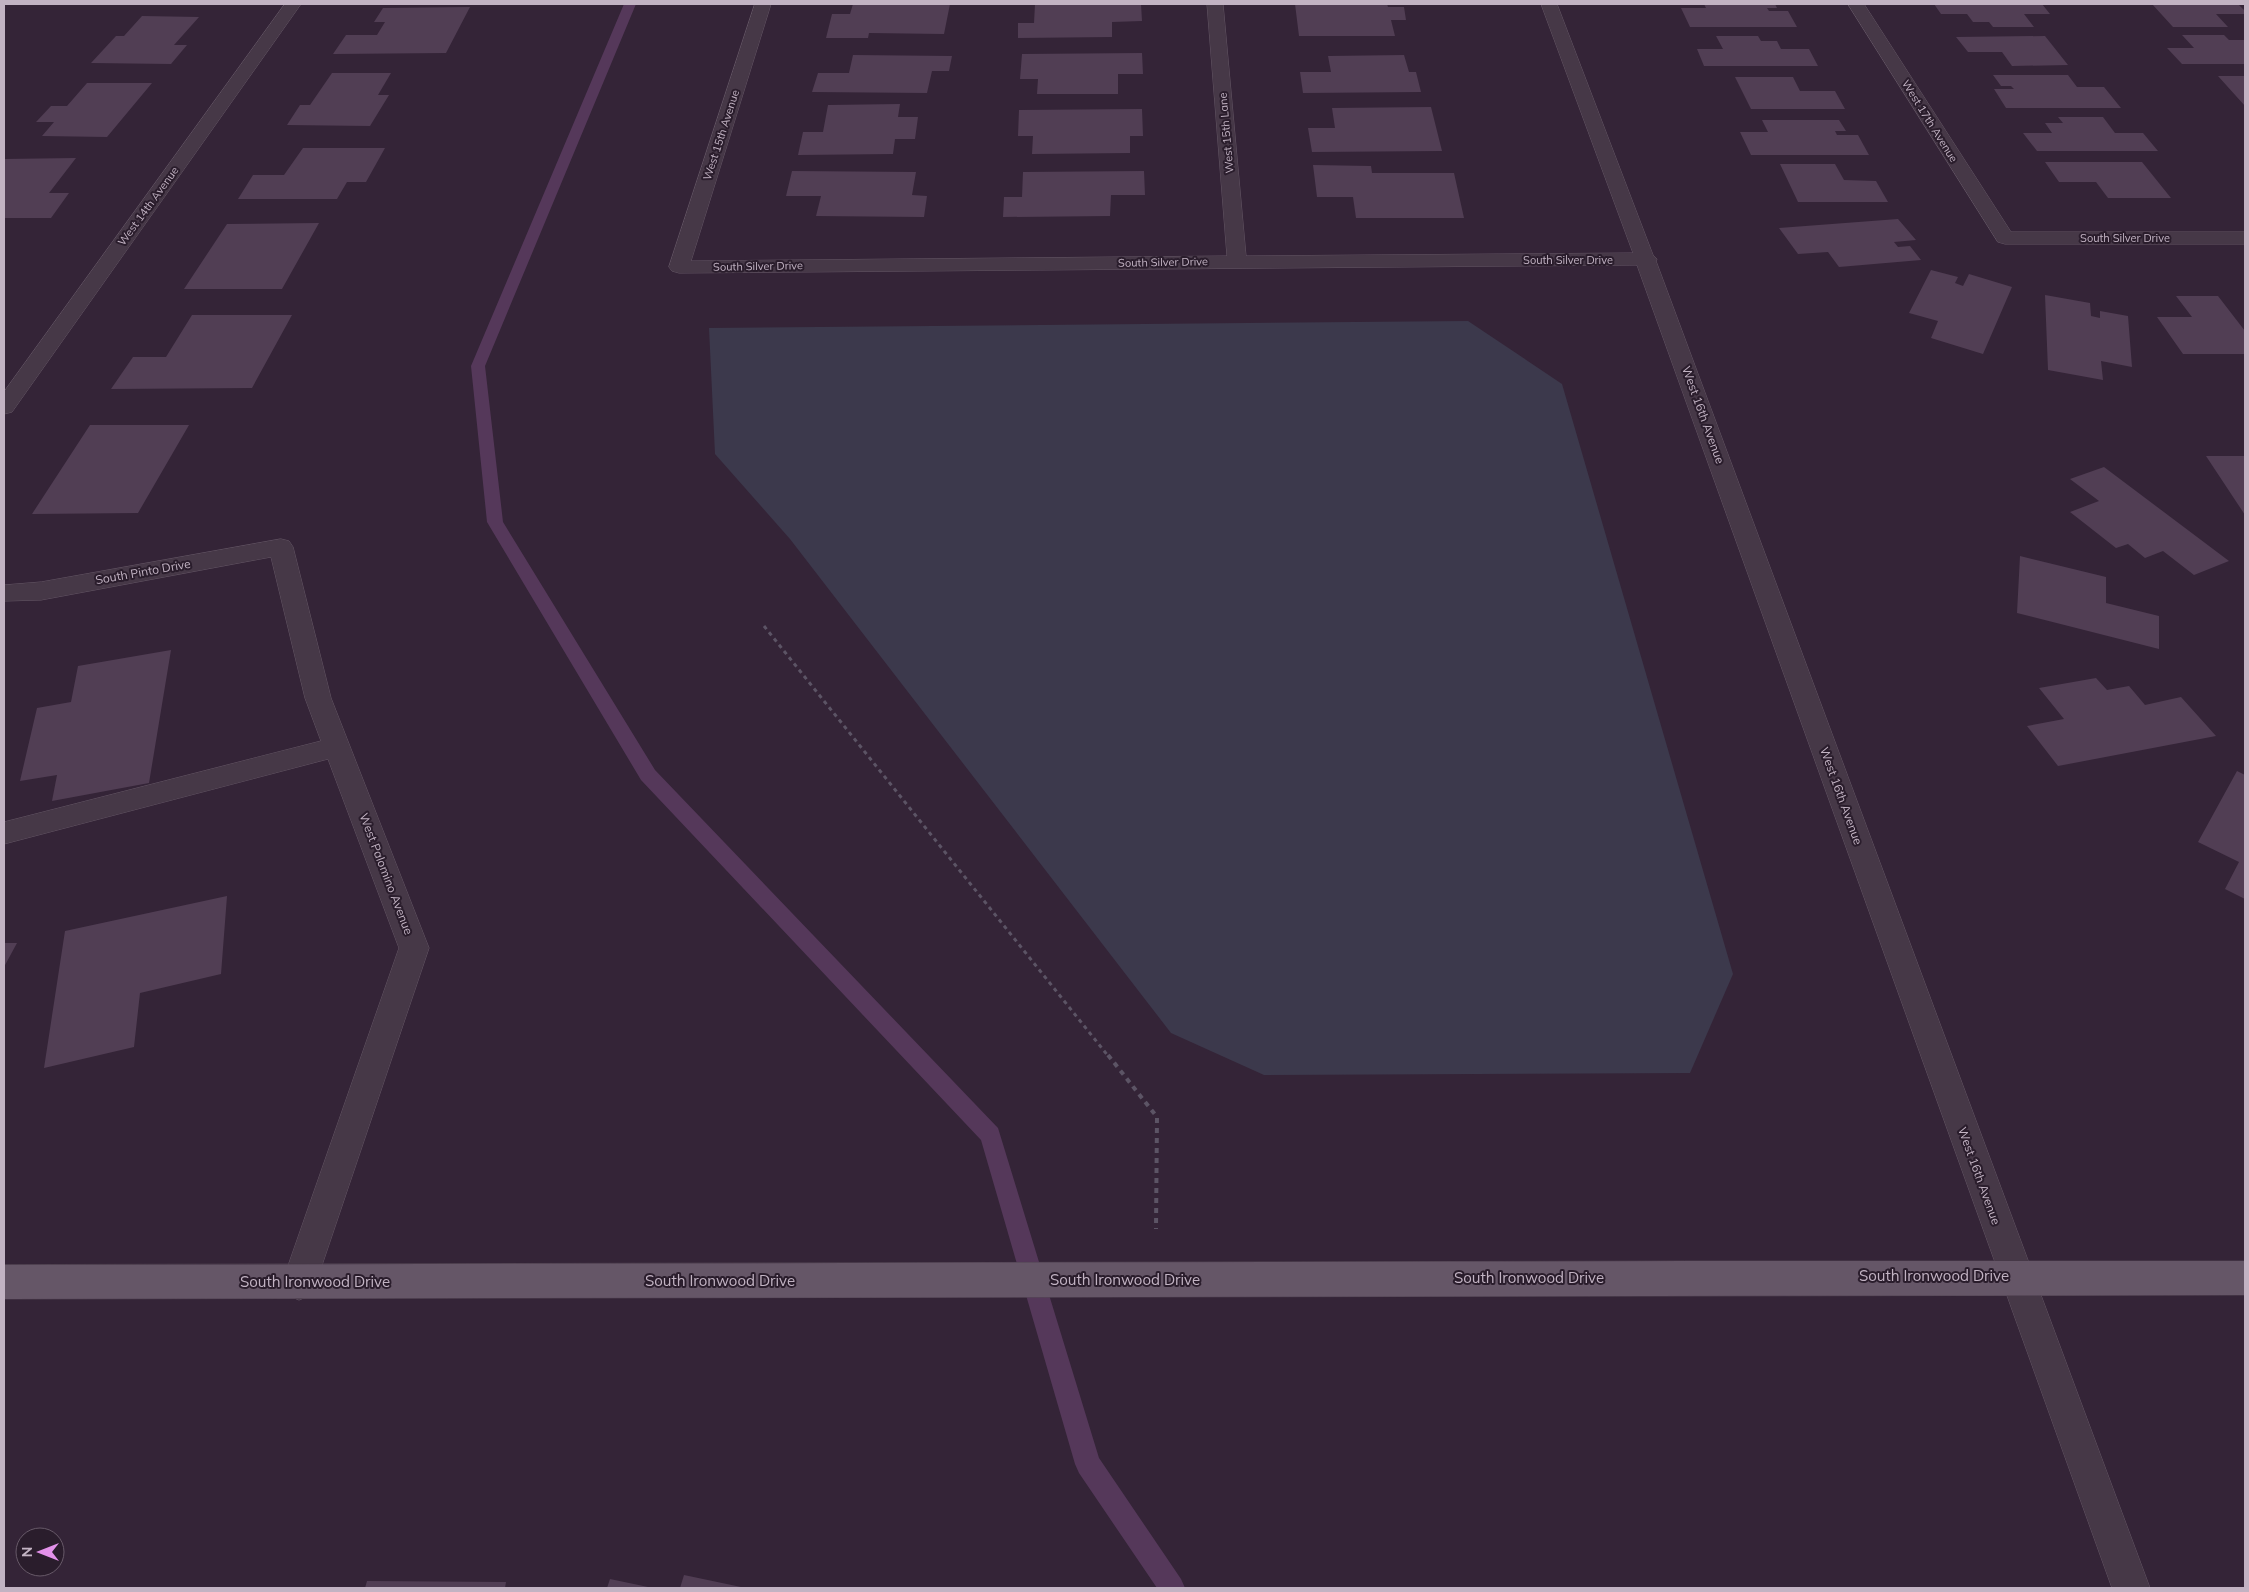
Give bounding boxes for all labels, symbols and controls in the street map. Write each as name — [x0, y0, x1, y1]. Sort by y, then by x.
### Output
street label: West 17th Avenue — [1899, 77, 1961, 165]
street label: West 15th Avenue — [700, 88, 742, 182]
street label: West 15th Lane — [1215, 92, 1237, 174]
street label: West 14th Avenue — [115, 164, 181, 248]
street label: South Silver Drive — [2080, 231, 2170, 245]
street label: South Silver Drive — [1523, 253, 1613, 267]
street label: South Silver Drive — [1118, 254, 1208, 270]
street label: South Silver Drive — [713, 258, 803, 274]
street label: West 16th Avenue — [1679, 364, 1728, 466]
street label: South Pinto Drive — [94, 556, 192, 587]
street label: West 16th Avenue — [1817, 745, 1866, 847]
street label: West Palomino Avenue — [356, 811, 417, 937]
street label: West 16th Avenue — [1955, 1125, 2004, 1227]
street label: South Ironwood Drive — [1859, 1266, 2009, 1285]
street label: South Ironwood Drive — [1454, 1268, 1604, 1287]
street label: South Ironwood Drive — [1050, 1270, 1200, 1289]
street label: South Ironwood Drive — [645, 1271, 795, 1290]
street label: South Ironwood Drive — [240, 1272, 390, 1291]
north arrow — [15, 1527, 65, 1577]
text: N — [18, 1547, 36, 1557]

